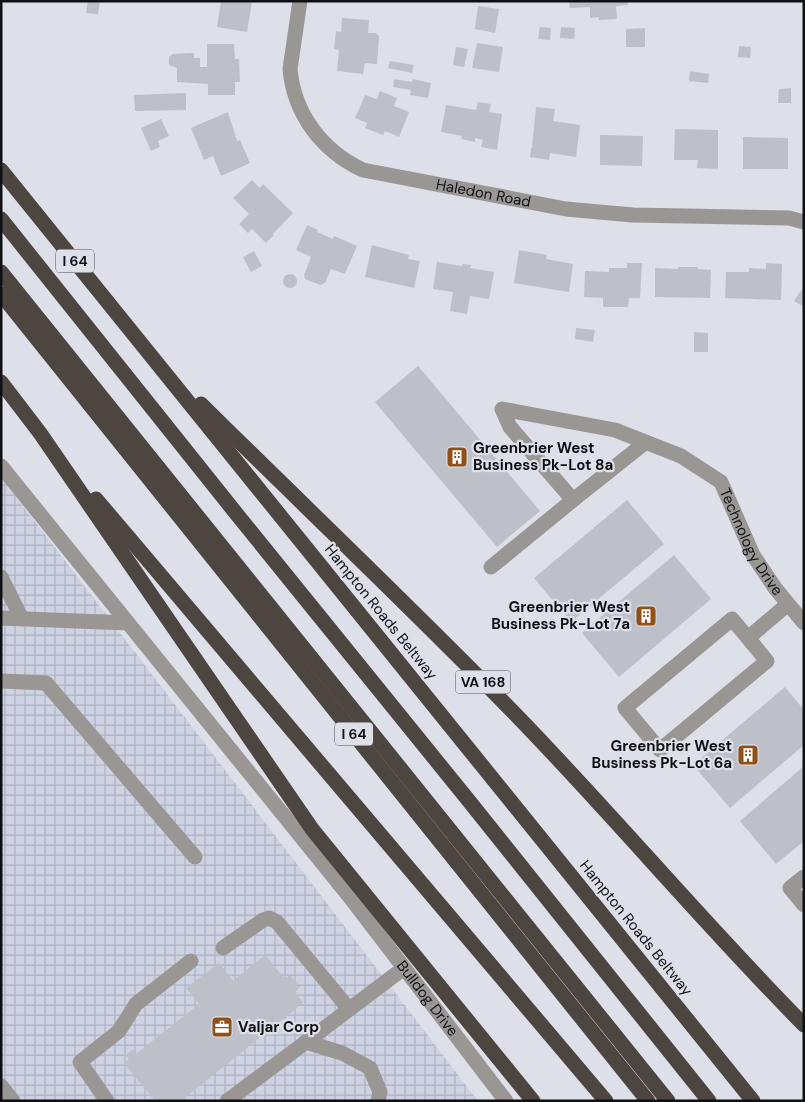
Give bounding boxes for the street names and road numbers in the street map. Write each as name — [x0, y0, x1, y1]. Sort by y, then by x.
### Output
street label: Haledon Road — [434, 174, 533, 212]
road number: I 64 — [56, 250, 94, 272]
street label: Technology Drive — [715, 485, 787, 600]
street label: Hampton Roads Beltway — [320, 540, 442, 684]
road number: VA 168 — [456, 670, 510, 694]
road number: I 64 — [335, 722, 373, 746]
street label: Hampton Roads Beltway — [575, 856, 697, 1000]
street label: Bulldog Drive — [392, 956, 463, 1040]

